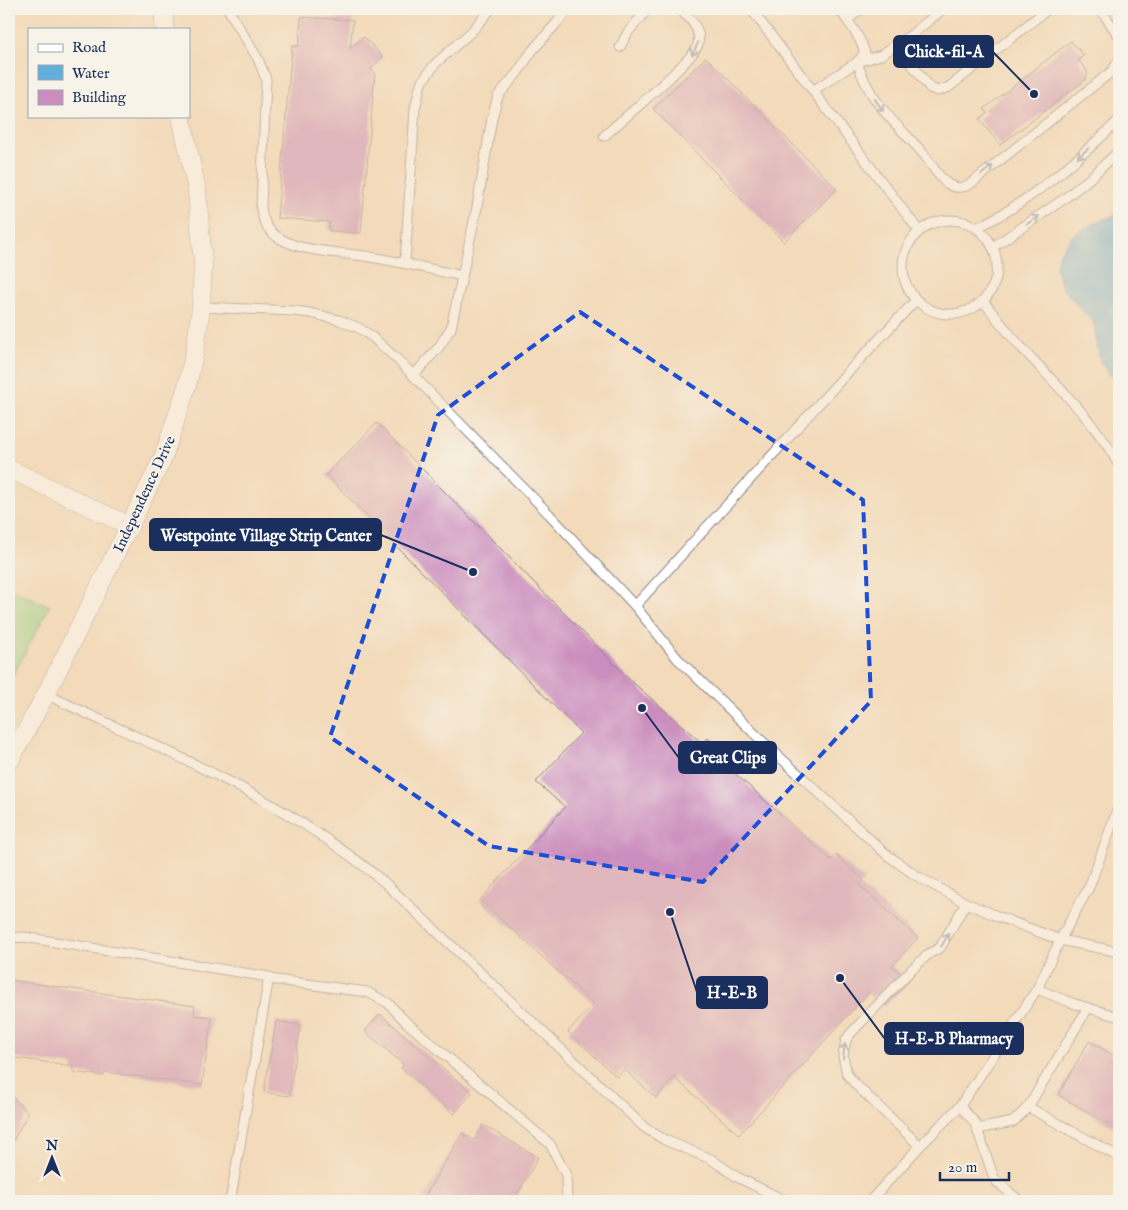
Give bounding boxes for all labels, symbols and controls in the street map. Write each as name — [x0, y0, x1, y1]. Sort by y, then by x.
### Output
legend — [28, 28, 190, 118]
callout: Chick-fil-A — [894, 36, 993, 67]
text: Road — [72, 38, 107, 57]
one-way arrow — [689, 41, 699, 56]
text: Chick-fil-A — [905, 43, 985, 63]
text: Water — [72, 64, 110, 83]
text: Building — [72, 88, 127, 107]
one-way arrow — [874, 98, 884, 112]
one-way arrow — [1077, 147, 1090, 159]
one-way arrow — [980, 165, 993, 176]
one-way arrow — [1026, 214, 1040, 225]
street label: Independence Drive — [109, 433, 180, 556]
callout: Westpointe Village Strip Center — [150, 519, 381, 550]
text: Westpointe Village Strip Center — [159, 527, 372, 547]
callout: Great Clips — [679, 742, 776, 773]
text: Great Clips — [690, 749, 766, 769]
one-way arrow — [940, 933, 950, 947]
callout: H-E-B — [697, 977, 767, 1008]
text: H-E-B — [707, 984, 758, 1004]
callout: H-E-B Pharmacy — [885, 1023, 1023, 1054]
text: H-E-B Pharmacy — [895, 1030, 1014, 1050]
one-way arrow — [840, 1043, 850, 1059]
north arrow — [28, 1132, 78, 1182]
text: N — [45, 1137, 58, 1155]
scale bar — [940, 1150, 1009, 1182]
text: 20 m — [948, 1158, 978, 1177]

